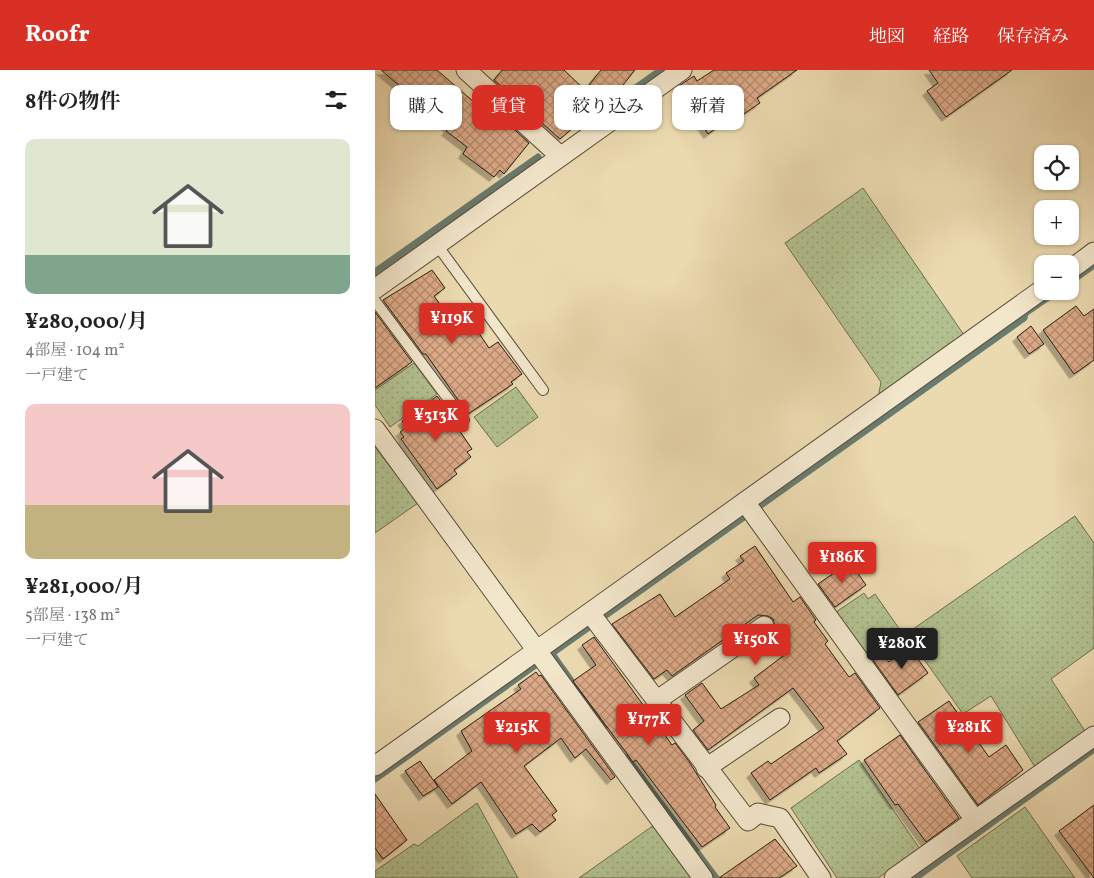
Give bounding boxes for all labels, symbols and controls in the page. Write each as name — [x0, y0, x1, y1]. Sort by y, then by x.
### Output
text: Roofr — [25, 18, 90, 52]
text: 地図 — [869, 25, 905, 50]
text: 経路 — [933, 25, 969, 50]
text: 保存済み — [997, 25, 1069, 50]
chip: 購入 — [390, 85, 462, 130]
chip: 賃貸 — [472, 85, 544, 130]
chip: 絞り込み — [554, 85, 662, 130]
chip: 新着 — [672, 85, 744, 130]
icon: filters — [322, 86, 350, 114]
text: 8件の物件 — [25, 88, 120, 117]
map controls — [1034, 145, 1079, 300]
button: locate — [1034, 145, 1079, 190]
icon: home — [143, 171, 233, 261]
button: + — [1034, 200, 1079, 245]
button: − — [1034, 255, 1079, 300]
pin: ¥119K — [417, 302, 487, 345]
text: ¥280,000/月 — [25, 308, 148, 337]
text: ¥119K — [430, 308, 474, 330]
text: 4部屋 · 104 m² — [25, 340, 124, 362]
text: 一戸建て — [25, 365, 89, 387]
pin: ¥313K — [401, 400, 471, 442]
text: ¥313K — [414, 405, 458, 427]
icon: home — [143, 436, 233, 526]
pin: ¥186K — [807, 542, 877, 584]
text: ¥186K — [819, 547, 865, 569]
text: ¥281,000/月 — [25, 573, 143, 602]
text: 5部屋 · 138 m² — [25, 605, 120, 627]
pin: ¥150K — [721, 624, 791, 666]
pin: ¥280K — [867, 628, 937, 670]
text: ¥150K — [733, 629, 779, 651]
text: 一戸建て — [25, 630, 89, 652]
text: ¥280K — [878, 633, 926, 655]
pin: ¥177K — [614, 704, 684, 746]
text: ¥177K — [627, 709, 671, 731]
pin: ¥215K — [482, 712, 552, 754]
pin: ¥281K — [934, 712, 1004, 754]
text: ¥215K — [495, 717, 539, 739]
text: ¥281K — [946, 717, 992, 739]

